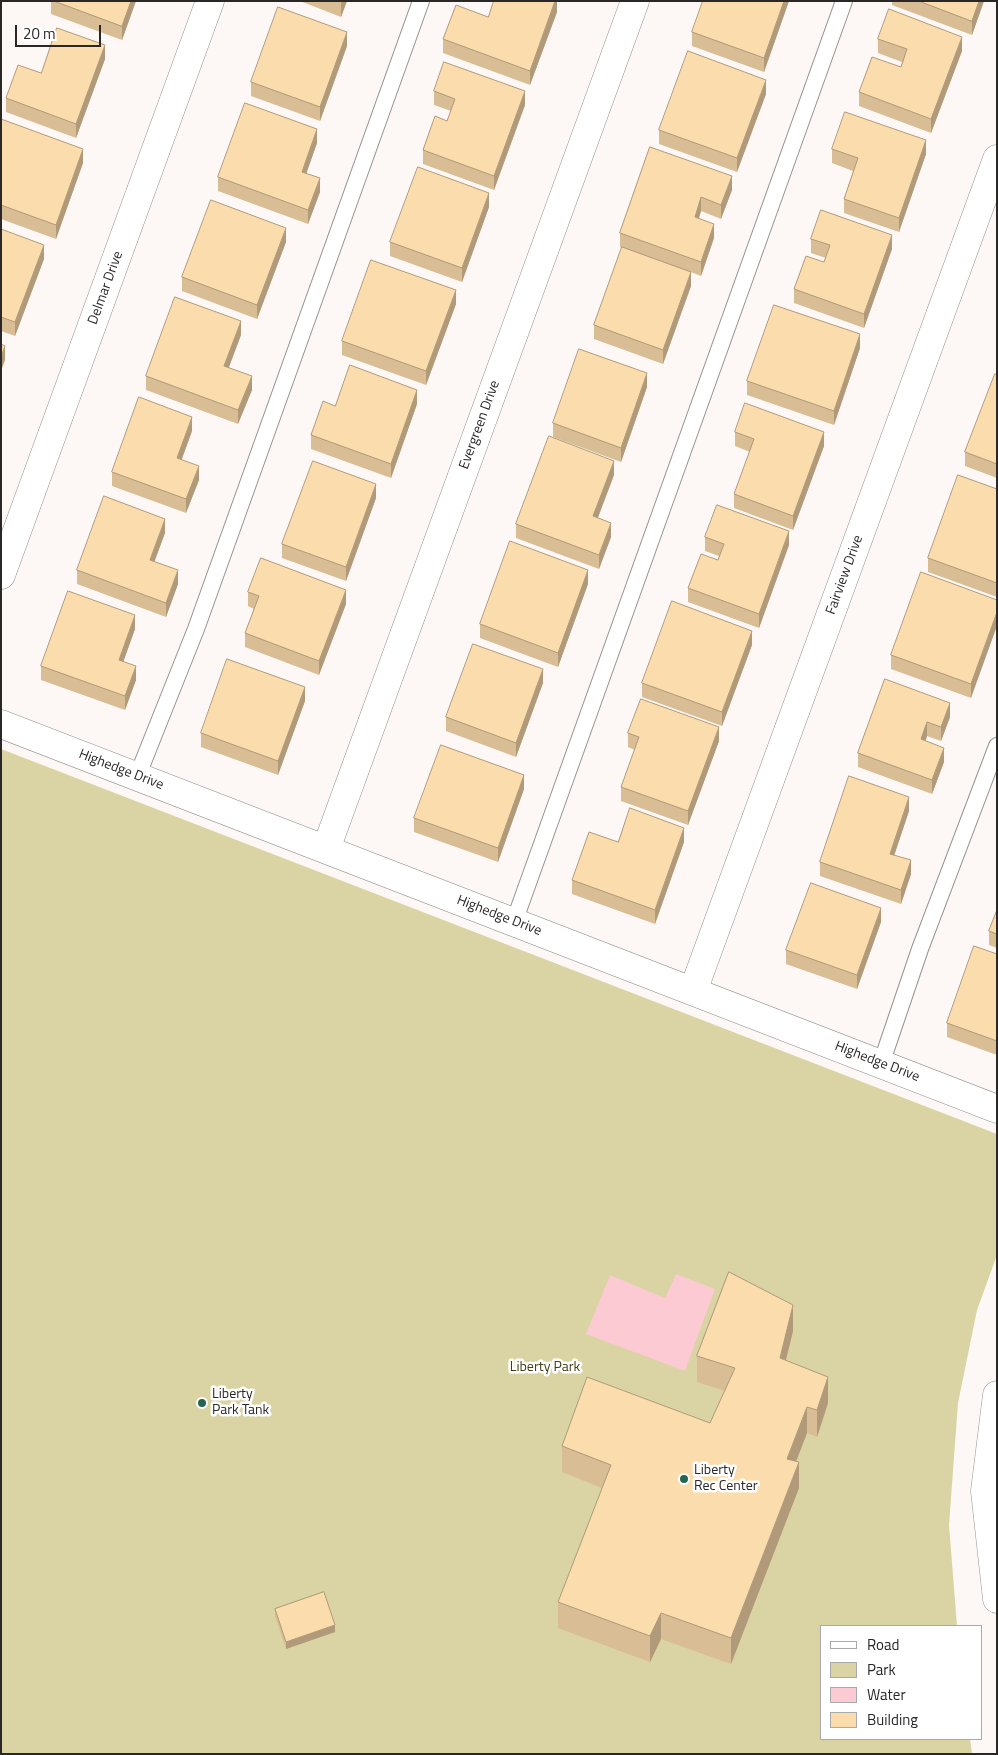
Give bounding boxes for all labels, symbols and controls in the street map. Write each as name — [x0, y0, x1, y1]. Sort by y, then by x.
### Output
scale bar — [18, 15, 104, 47]
text: 20 m — [23, 22, 56, 45]
street label: Delmar Drive — [85, 249, 127, 327]
street label: Evergreen Drive — [456, 378, 504, 472]
street label: Fairview Drive — [823, 533, 867, 617]
street label: Highedge Drive — [76, 746, 166, 794]
street label: Highedge Drive — [454, 892, 544, 940]
street label: Highedge Drive — [832, 1038, 922, 1086]
park label: Liberty Park — [510, 1360, 580, 1376]
place label: Liberty Park Tank — [212, 1387, 269, 1420]
marker: Liberty Park Tank — [196, 1397, 208, 1409]
place label: Liberty Rec Center — [694, 1463, 758, 1495]
marker: Liberty Rec Center — [678, 1473, 690, 1485]
legend — [820, 1625, 983, 1740]
text: Road — [867, 1633, 899, 1656]
text: Park — [867, 1658, 896, 1681]
text: Water — [867, 1683, 906, 1706]
text: Building — [867, 1708, 918, 1731]

